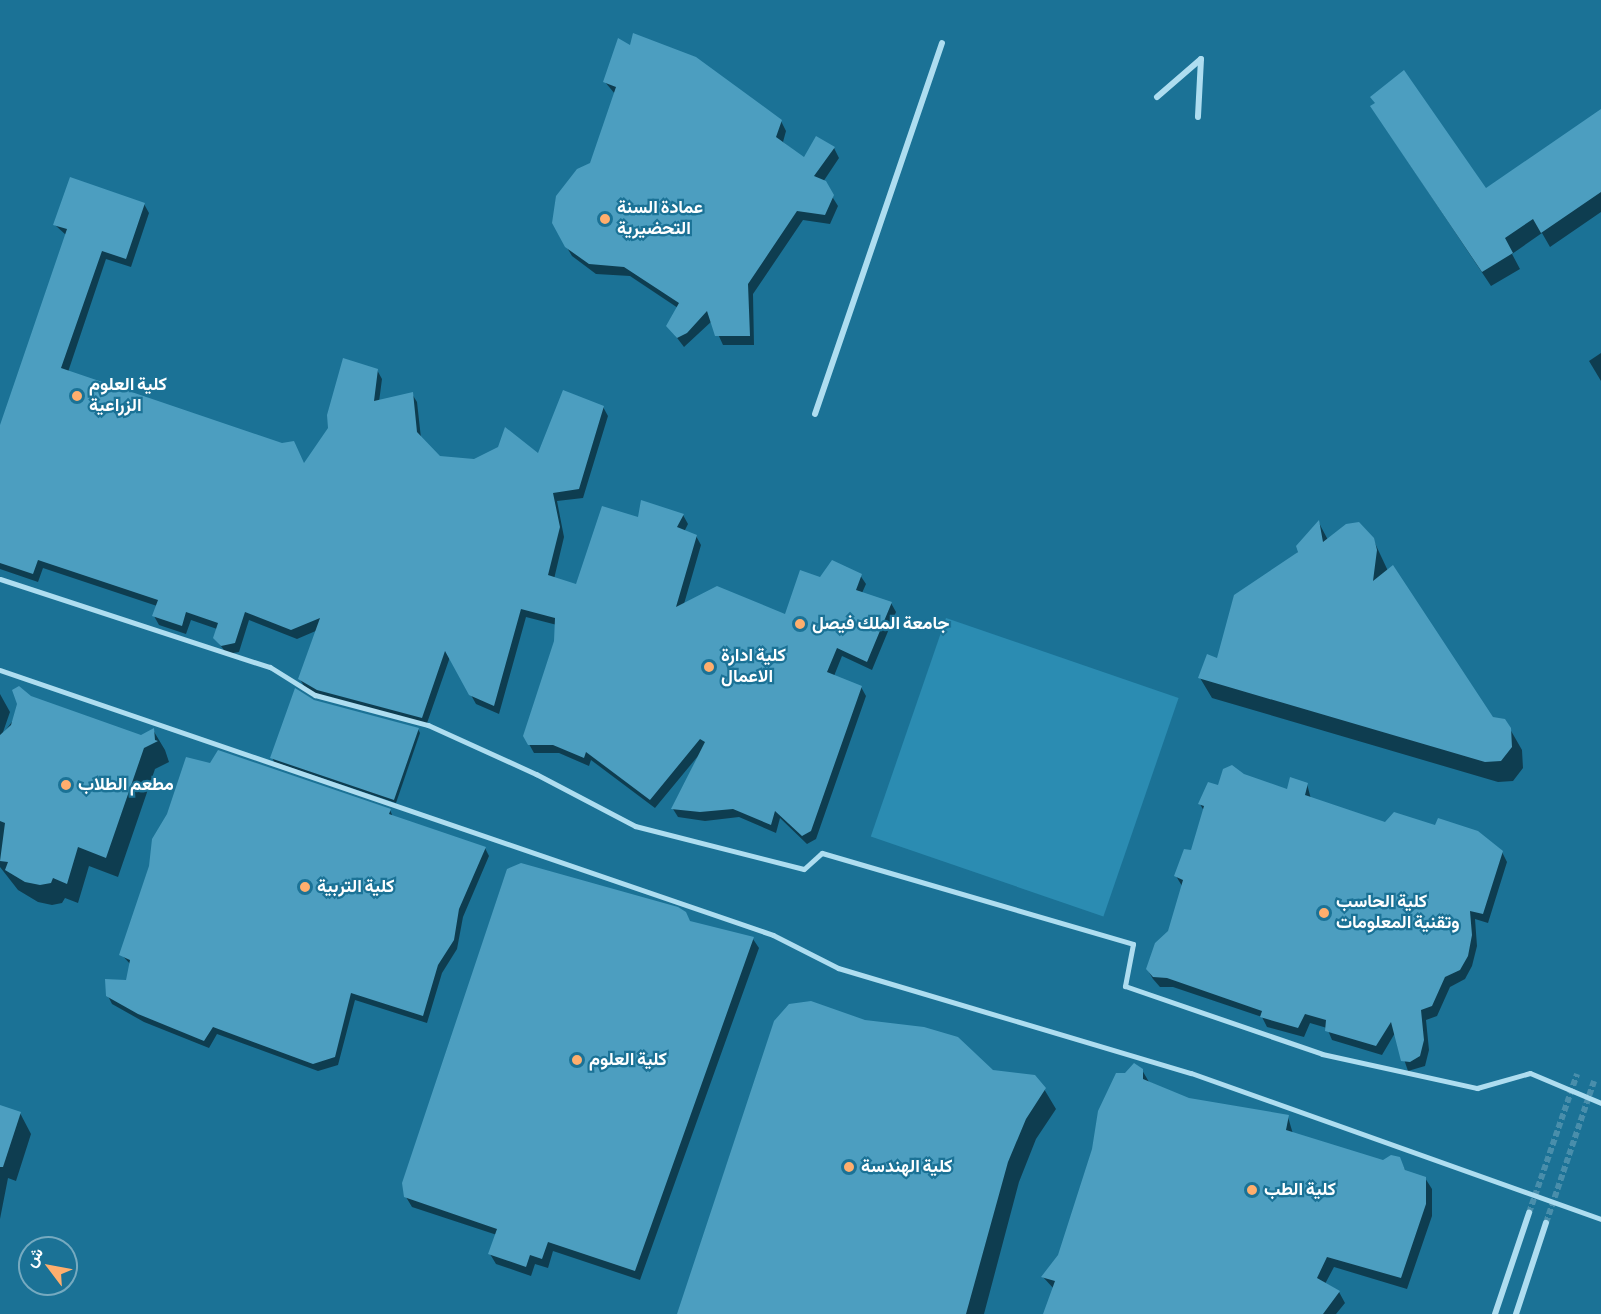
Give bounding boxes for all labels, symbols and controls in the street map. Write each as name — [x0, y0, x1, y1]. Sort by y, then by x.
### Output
place label: عمادة السنة التحضيرية — [617, 198, 703, 240]
marker: عمادة السنة التحضيرية — [598, 212, 612, 226]
place label: كلية العلوم الزراعية — [89, 375, 167, 418]
marker: كلية العلوم الزراعية — [70, 389, 84, 403]
place label: جامعة الملك فيصل — [812, 613, 950, 635]
marker: جامعة الملك فيصل — [793, 617, 807, 631]
place label: كلية ادارة الاعمال — [721, 646, 786, 688]
marker: كلية ادارة الاعمال — [702, 660, 716, 674]
place label: مطعم الطلاب — [78, 774, 174, 796]
marker: مطعم الطلاب — [59, 778, 73, 792]
place label: كلية التربية — [317, 876, 395, 898]
marker: كلية التربية — [298, 880, 312, 894]
place label: كلية الحاسب وتقنية المعلومات — [1336, 892, 1460, 934]
marker: كلية الحاسب وتقنية المعلومات — [1317, 906, 1331, 920]
place label: كلية العلوم — [589, 1049, 667, 1071]
marker: كلية العلوم — [570, 1053, 584, 1067]
place label: كلية الهندسة — [861, 1156, 953, 1178]
marker: كلية الهندسة — [842, 1160, 856, 1174]
place label: كلية الطب — [1264, 1179, 1336, 1201]
marker: كلية الطب — [1245, 1183, 1259, 1197]
north arrow — [18, 1236, 78, 1296]
text: ش — [23, 1245, 46, 1270]

